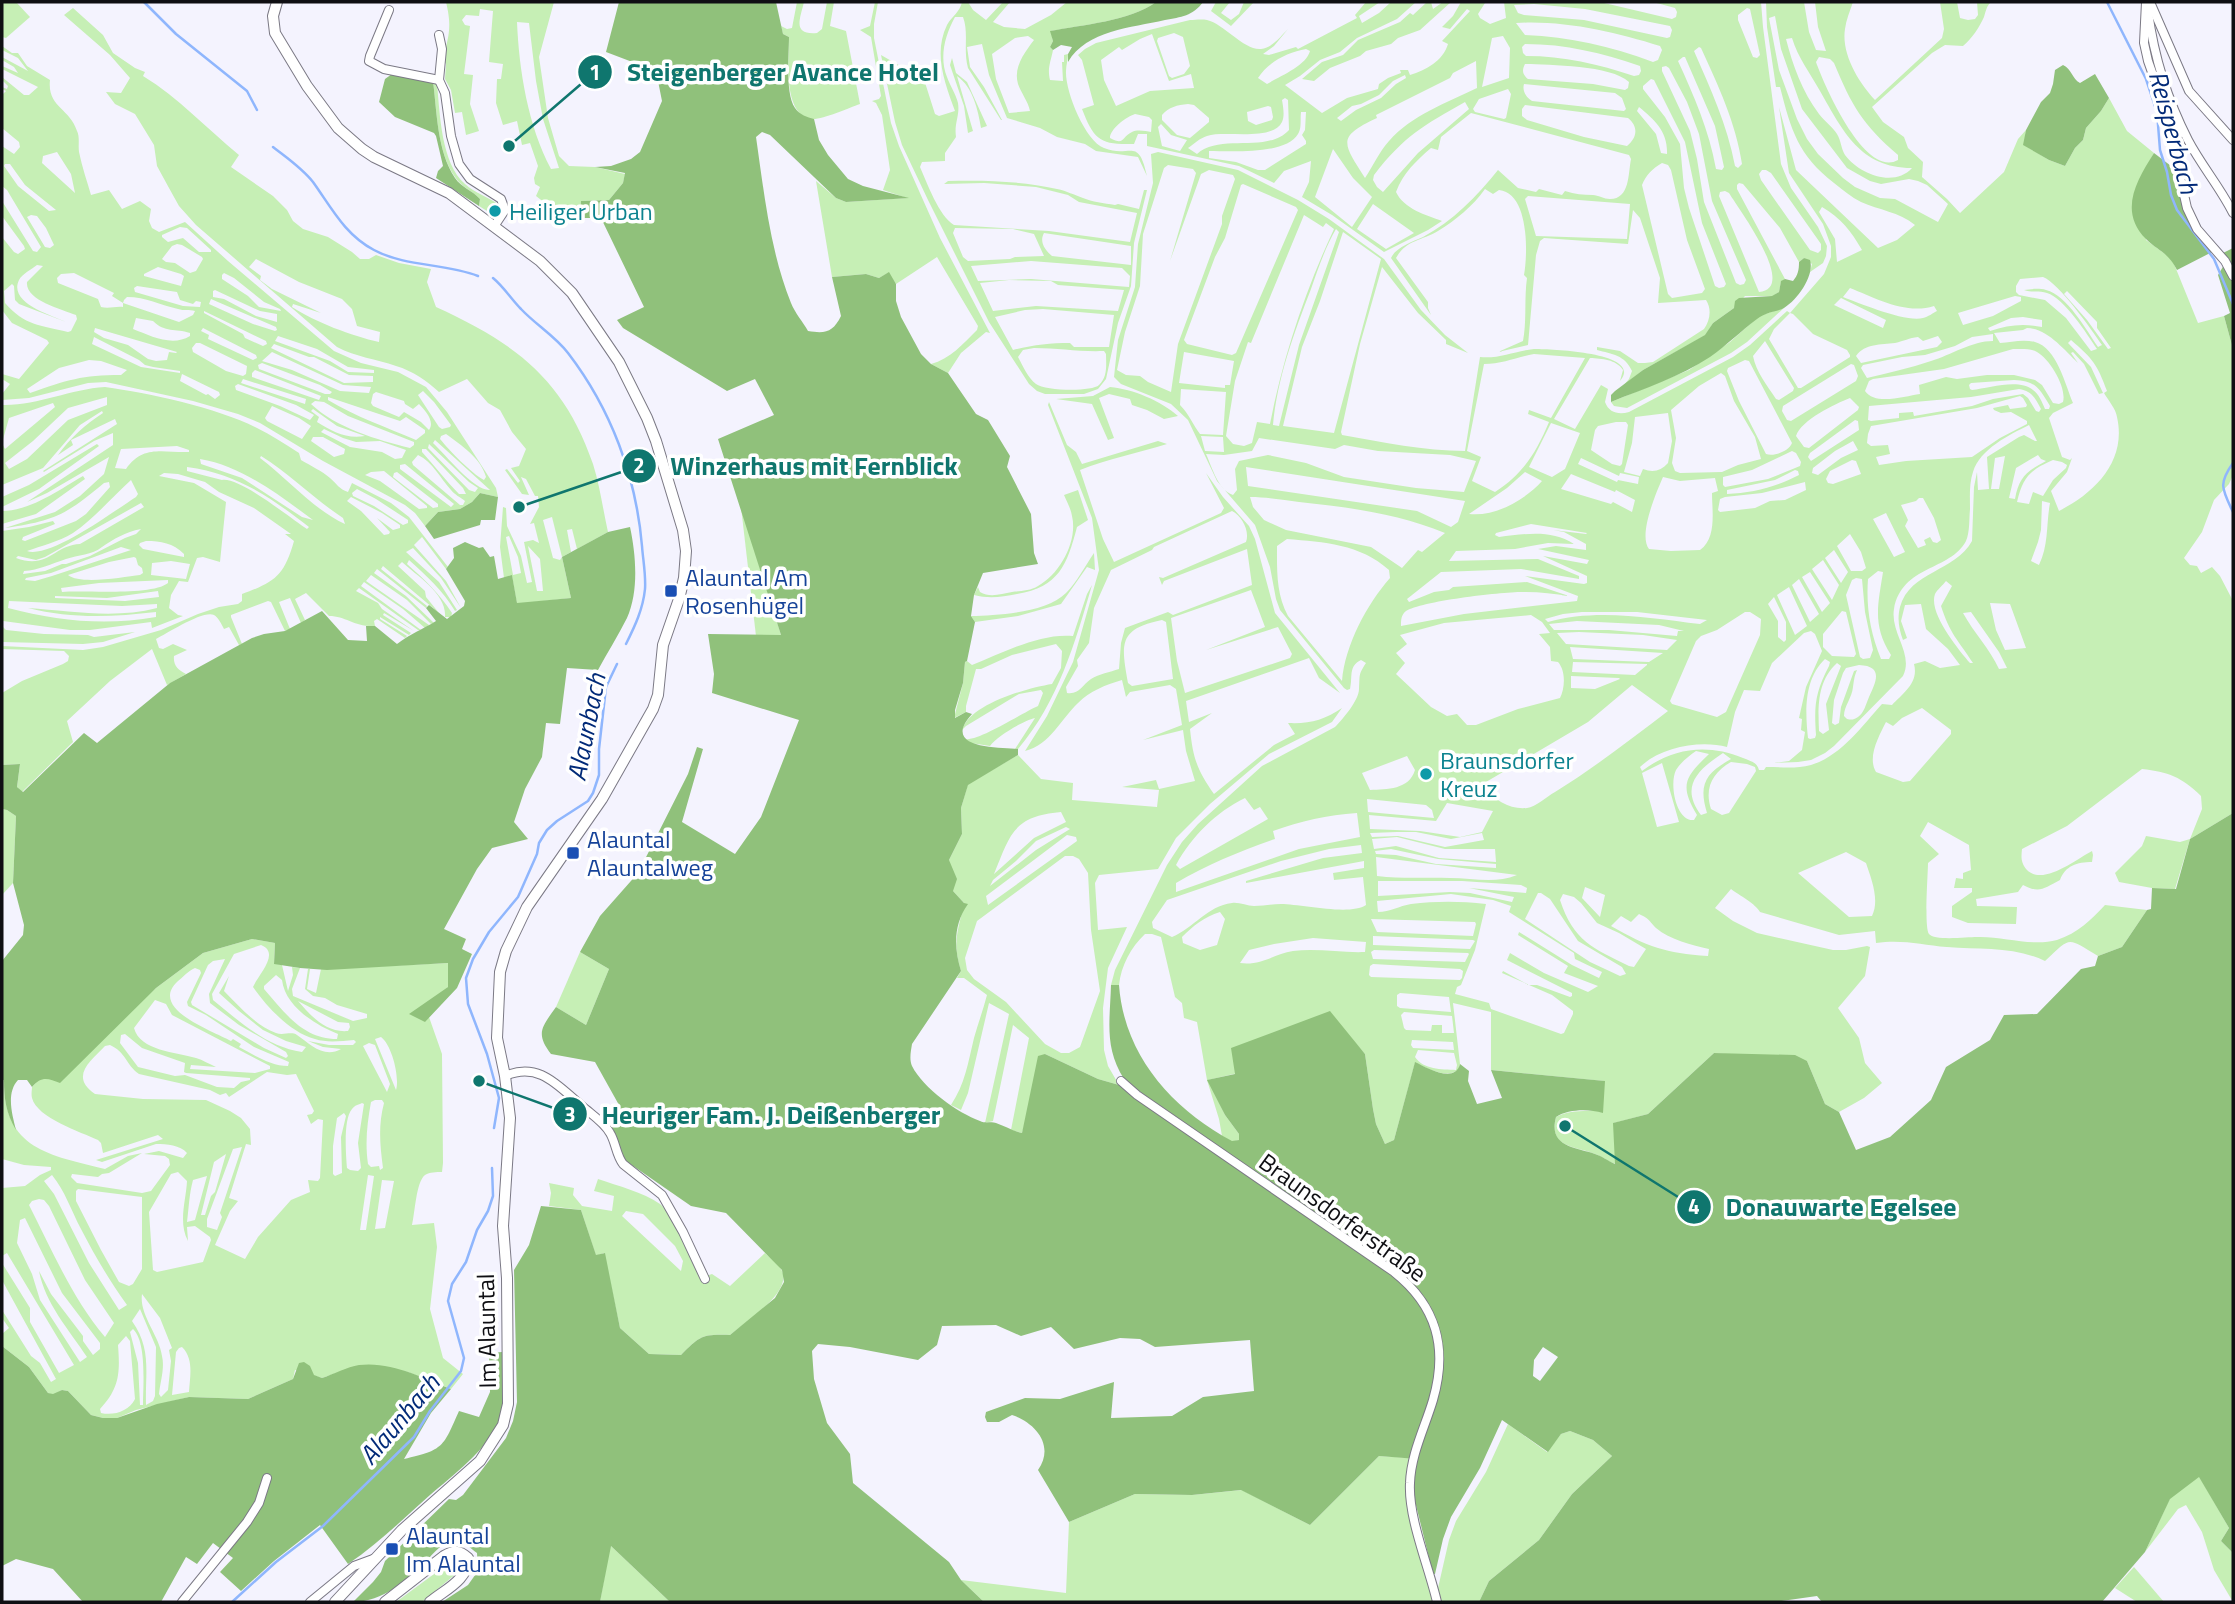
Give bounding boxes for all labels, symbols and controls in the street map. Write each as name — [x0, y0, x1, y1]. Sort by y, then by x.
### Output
callout: Steigenberger Avance Hotel — [578, 49, 953, 96]
text: Steigenberger Avance Hotel — [627, 52, 939, 91]
text: 1 — [589, 56, 601, 88]
water label: Reisperbach — [2139, 66, 2209, 199]
place label: Heiliger Urban — [509, 193, 653, 229]
marker: Heiliger Urban — [487, 203, 503, 219]
callout: Winzerhaus mit Fernblick — [621, 442, 972, 489]
text: Winzerhaus mit Fernblick — [670, 446, 958, 485]
text: 2 — [633, 449, 645, 481]
place label: Alauntal Am Rosenhügel — [685, 559, 808, 623]
marker: Alauntal Am Rosenhügel — [663, 583, 679, 599]
water label: Alaunbach — [557, 669, 616, 784]
place label: Braunsdorfer Kreuz — [1440, 742, 1574, 806]
marker: Braunsdorfer Kreuz — [1418, 766, 1434, 782]
place label: Alauntal Alauntalweg — [587, 821, 713, 885]
marker: Alauntal Alauntalweg — [565, 845, 581, 861]
callout: Heuriger Fam. J. Deißenberger — [552, 1091, 954, 1138]
text: Heuriger Fam. J. Deißenberger — [601, 1095, 941, 1134]
text: 3 — [564, 1098, 576, 1130]
street label: Braunsdorferstraße — [1252, 1144, 1434, 1290]
callout: Donauwarte Egelsee — [1677, 1183, 1971, 1230]
text: Donauwarte Egelsee — [1726, 1187, 1956, 1226]
text: 4 — [1688, 1190, 1700, 1222]
street label: Im Alauntal — [467, 1273, 505, 1389]
water label: Alaunbach — [349, 1364, 449, 1473]
place label: Alauntal Im Alauntal — [406, 1517, 521, 1581]
marker: Alauntal Im Alauntal — [384, 1541, 400, 1557]

